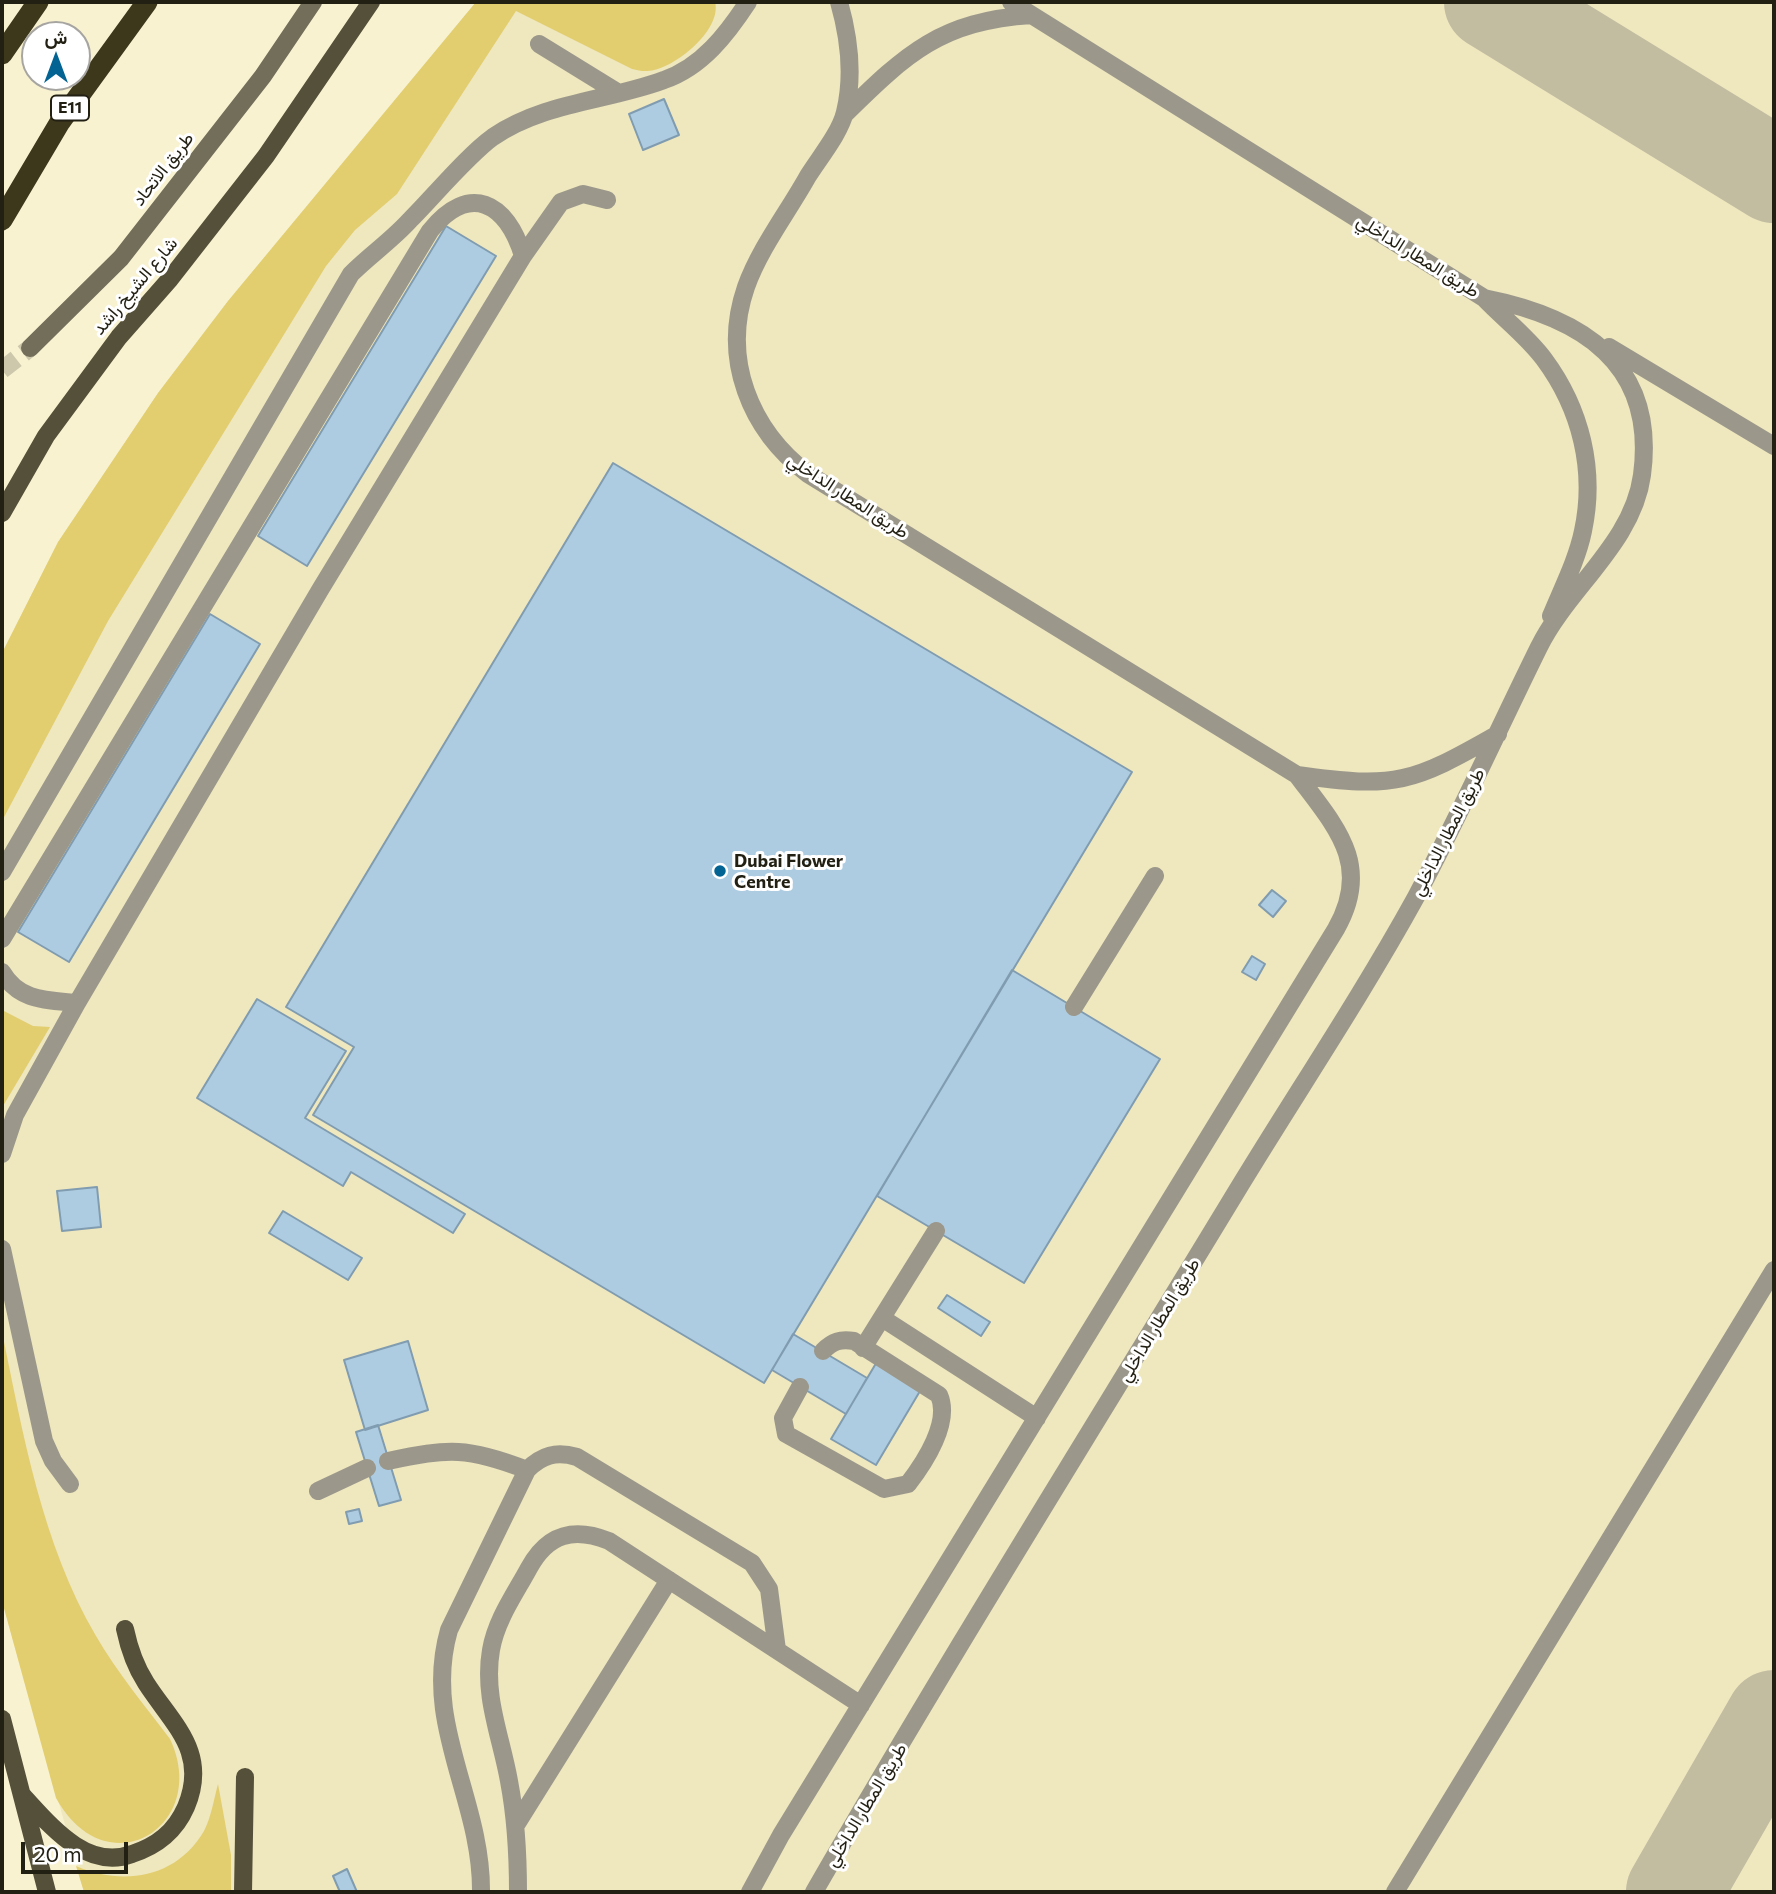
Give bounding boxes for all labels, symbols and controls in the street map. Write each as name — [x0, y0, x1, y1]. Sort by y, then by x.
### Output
north arrow — [21, 21, 91, 91]
text: ش — [45, 25, 67, 48]
road number: E11 — [51, 96, 89, 120]
street label: طريق الاتحاد — [128, 128, 198, 210]
street label: طريق المطار الداخلي — [1353, 210, 1483, 302]
street label: شارع الشيخ راشد — [88, 233, 182, 339]
street label: طريق المطار الداخلي — [783, 449, 913, 543]
street label: طريق المطار الداخلي — [1407, 765, 1489, 899]
place label: Dubai Flower Centre — [734, 850, 843, 892]
marker: Dubai Flower Centre — [712, 863, 728, 879]
street label: طريق المطار الداخلي — [1114, 1254, 1204, 1386]
street label: طريق المطار الداخلي — [821, 1739, 911, 1871]
scale bar — [24, 1828, 131, 1872]
text: 20 m — [34, 1841, 82, 1866]

